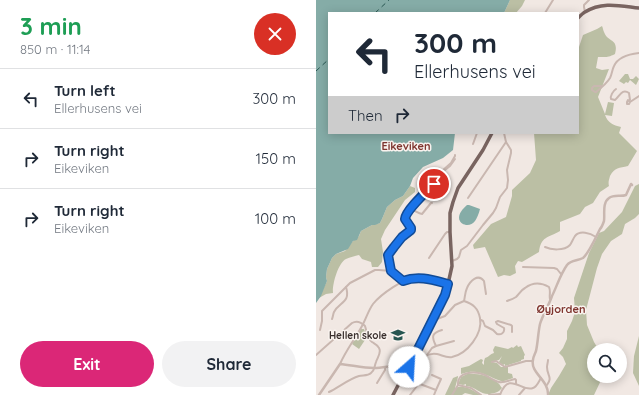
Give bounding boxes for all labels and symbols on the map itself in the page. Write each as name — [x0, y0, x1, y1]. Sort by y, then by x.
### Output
district label: Eikeviken — [381, 139, 431, 153]
pin — [417, 167, 451, 201]
district label: Øyjorden — [537, 302, 585, 316]
school or university icon: Hellen skole — [390, 327, 406, 343]
place label: Hellen skole — [329, 329, 387, 342]
position arrow — [388, 346, 430, 388]

